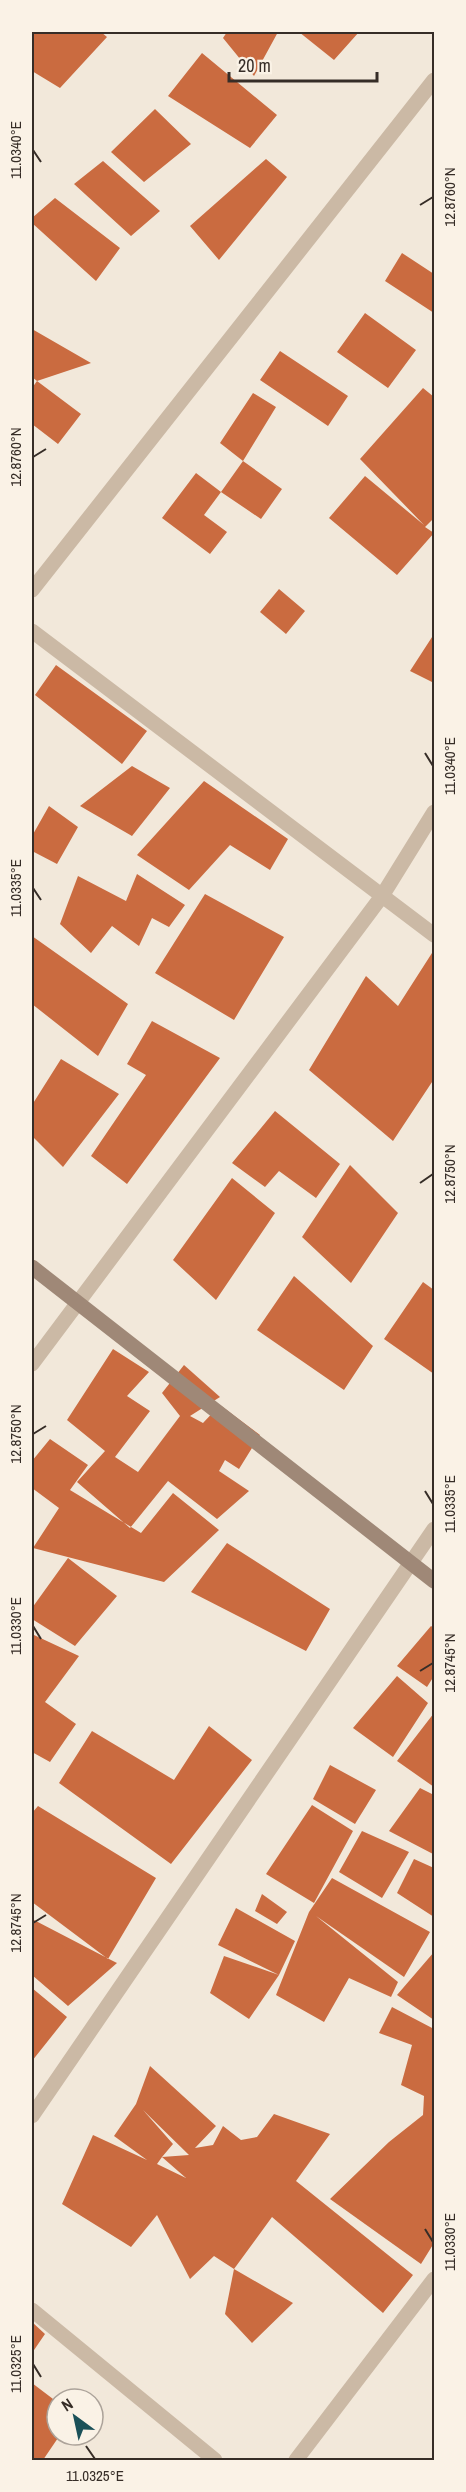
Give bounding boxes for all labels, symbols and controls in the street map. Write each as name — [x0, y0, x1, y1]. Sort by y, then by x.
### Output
scale bar — [229, 45, 378, 83]
text: 20 m — [238, 53, 271, 78]
text: 11.0340°E — [5, 121, 26, 179]
text: 12.8760°N — [439, 167, 460, 227]
text: 12.8760°N — [5, 427, 26, 487]
text: 11.0340°E — [439, 737, 460, 795]
text: 11.0335°E — [5, 859, 26, 917]
text: 12.8750°N — [439, 1144, 460, 1204]
text: 12.8750°N — [5, 1404, 26, 1464]
text: 11.0335°E — [439, 1475, 460, 1533]
text: 11.0330°E — [5, 1597, 26, 1655]
text: 12.8745°N — [439, 1633, 460, 1693]
text: 12.8745°N — [5, 1893, 26, 1953]
text: 11.0330°E — [439, 2213, 460, 2271]
text: 11.0325°E — [5, 2335, 26, 2393]
north arrow — [45, 2387, 105, 2447]
text: N — [57, 2393, 77, 2416]
text: 11.0325°E — [66, 2465, 124, 2486]

